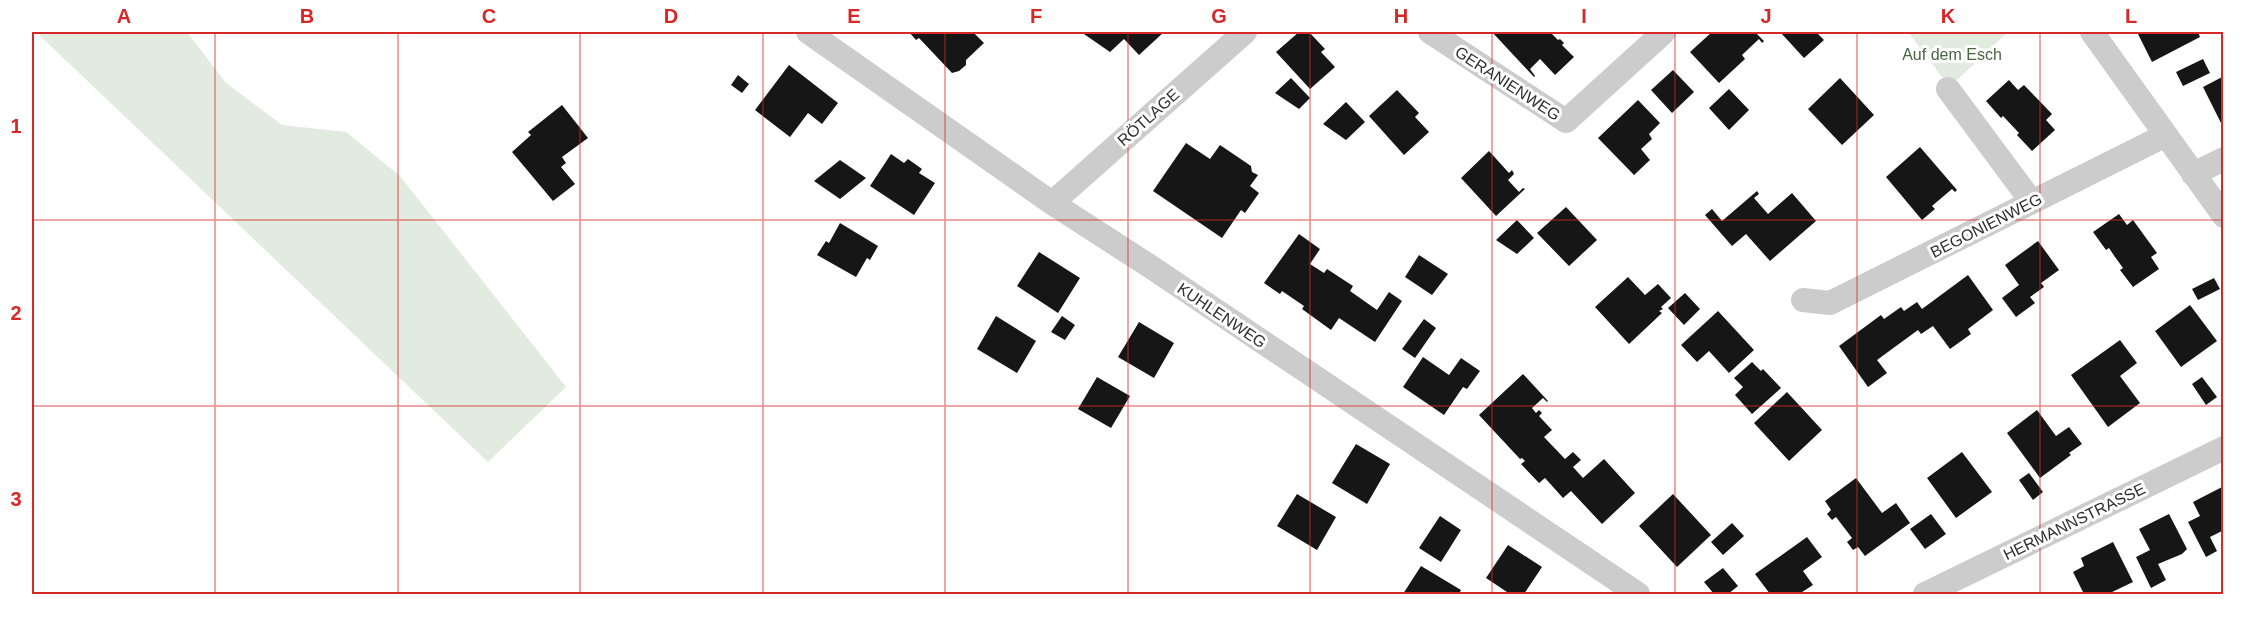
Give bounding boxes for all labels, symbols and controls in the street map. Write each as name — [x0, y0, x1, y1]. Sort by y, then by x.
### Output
text: A — [117, 5, 131, 27]
text: B — [300, 5, 314, 27]
text: C — [482, 5, 496, 27]
text: D — [664, 5, 678, 27]
text: E — [847, 5, 861, 27]
text: F — [1030, 5, 1042, 27]
text: G — [1211, 5, 1227, 27]
text: H — [1394, 5, 1408, 27]
text: I — [1581, 5, 1587, 27]
text: J — [1760, 5, 1772, 27]
text: K — [1941, 5, 1956, 27]
text: L — [2125, 5, 2137, 27]
street label: GERANIENWEG — [1452, 43, 1563, 124]
park label: Auf dem Esch — [1902, 46, 2002, 63]
street label: RÖTLAGE — [1114, 85, 1182, 149]
text: 1 — [10, 115, 22, 137]
street label: BEGONIENWEG — [1928, 190, 2045, 261]
street label: KUHLENWEG — [1174, 280, 1269, 351]
text: 2 — [10, 302, 22, 324]
street label: HERMANNSTRASSE — [2001, 480, 2148, 563]
text: 3 — [10, 488, 22, 510]

